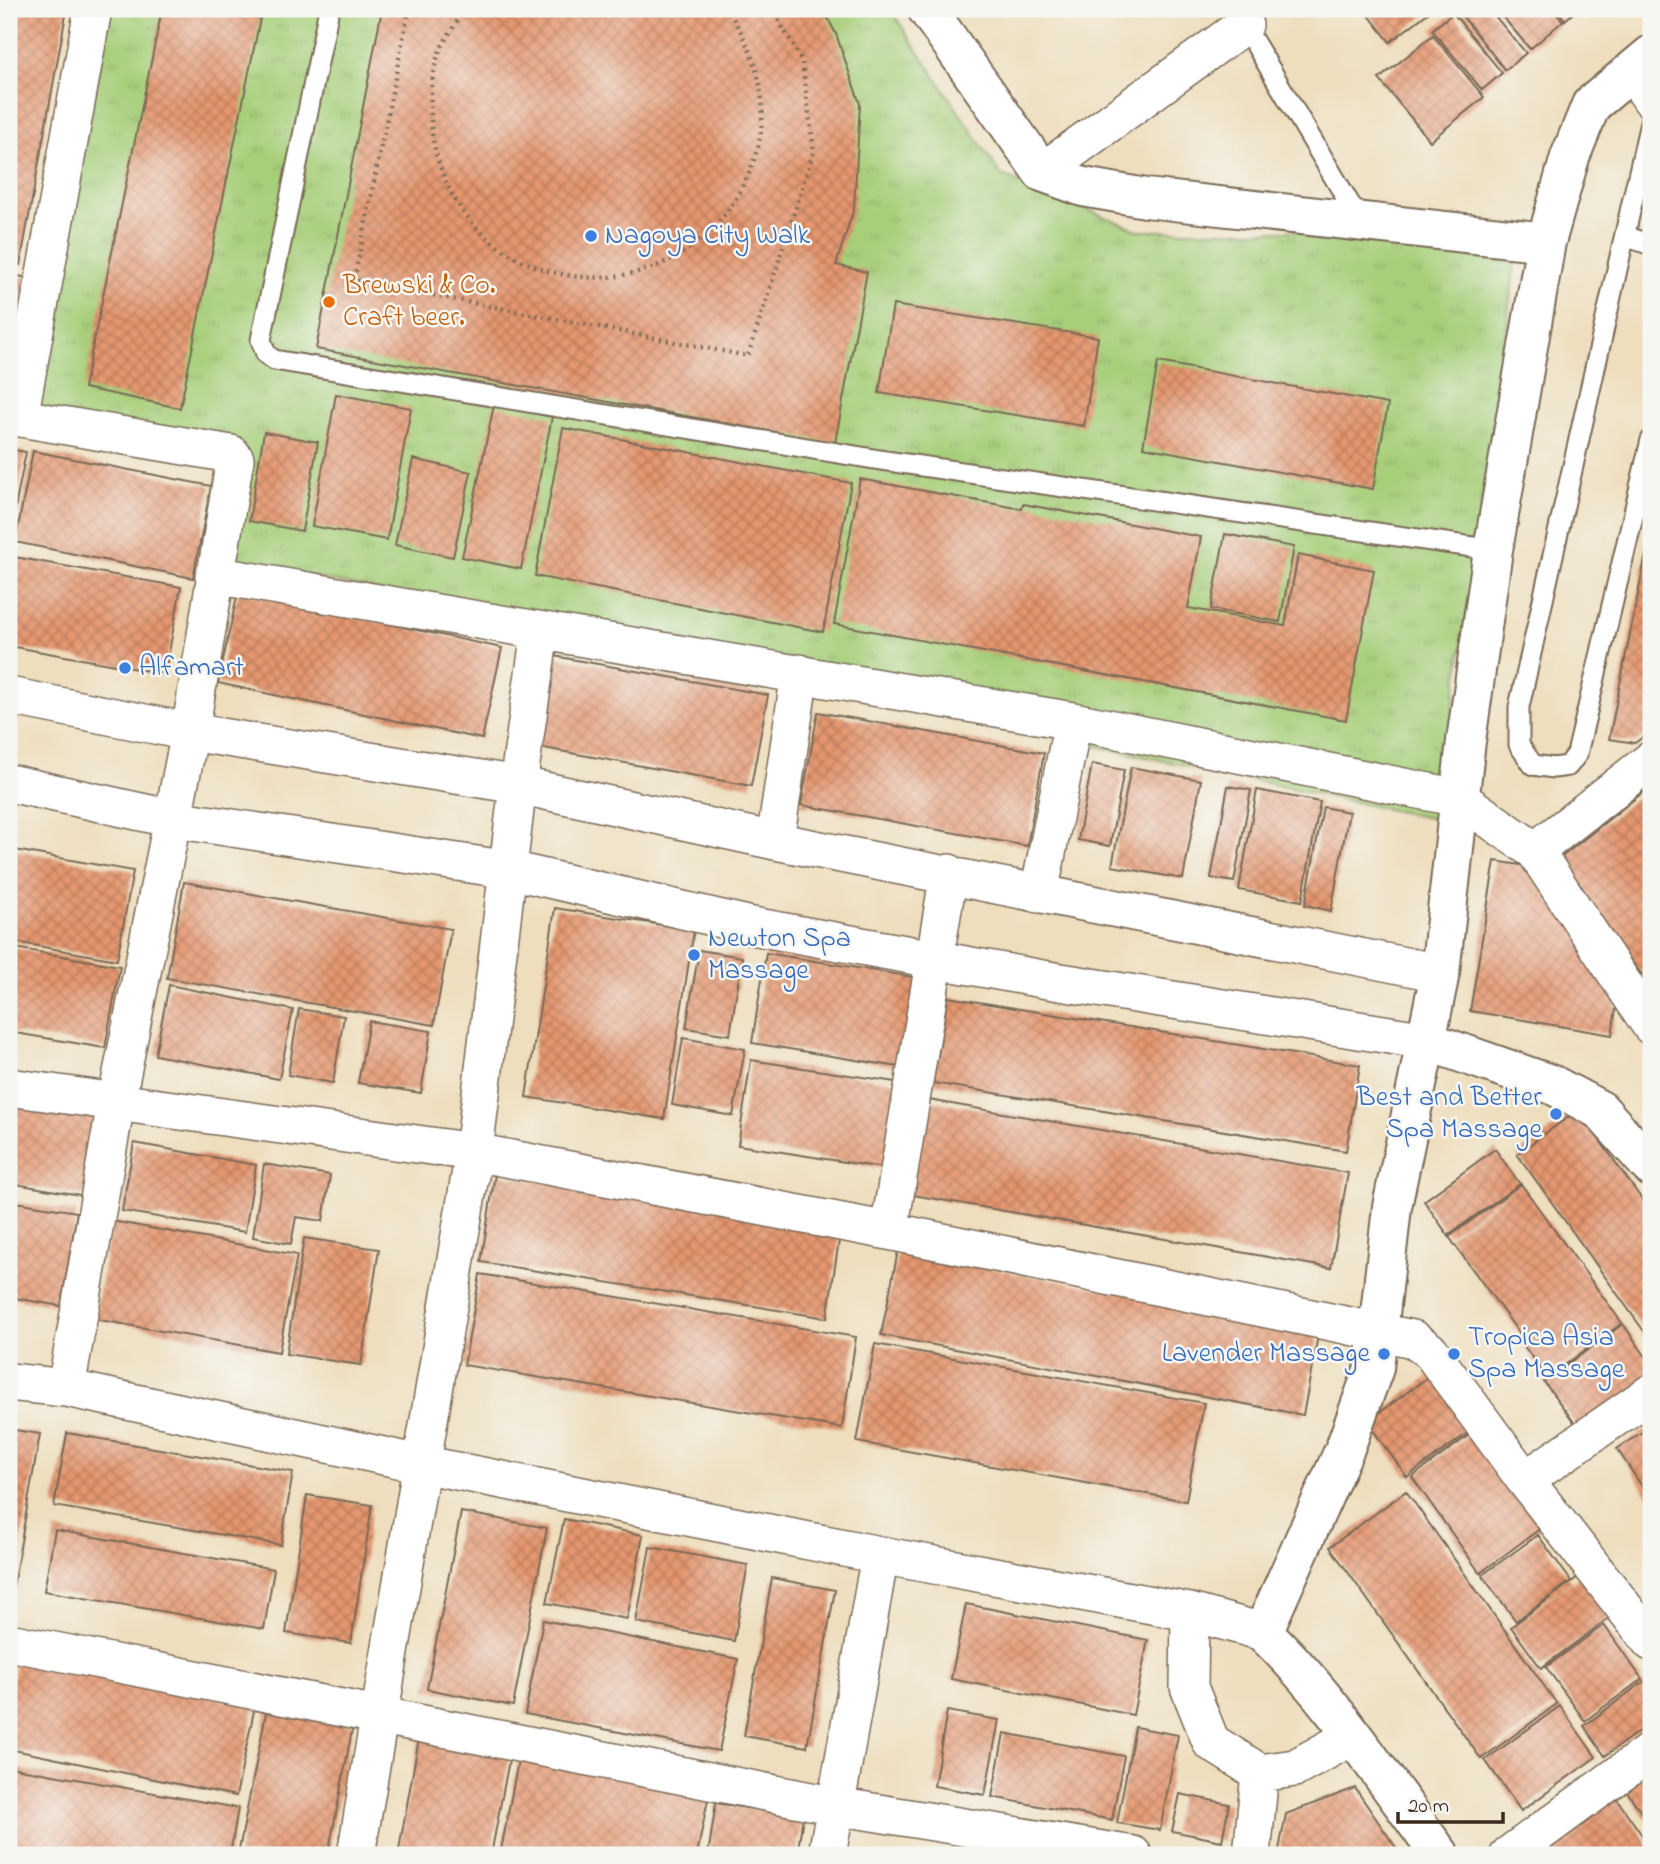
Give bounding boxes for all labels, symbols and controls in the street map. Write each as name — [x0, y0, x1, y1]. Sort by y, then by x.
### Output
place label: Nagoya City Walk — [605, 216, 811, 257]
marker: Nagoya City Walk — [583, 228, 599, 244]
place label: Brewski & Co. Craft beer. — [342, 266, 495, 339]
marker: Brewski & Co. Craft beer. — [321, 294, 337, 310]
place label: Alfamart — [139, 648, 244, 689]
marker: Alfamart — [117, 660, 133, 676]
place label: Newton Spa Massage — [708, 919, 851, 992]
marker: Newton Spa Massage — [686, 947, 702, 963]
place label: Best and Better Spa Massage — [1356, 1078, 1542, 1151]
marker: Best and Better Spa Massage — [1548, 1106, 1564, 1122]
place label: Tropica Asia Spa Massage — [1468, 1318, 1625, 1391]
place label: Lavender Massage — [1162, 1334, 1370, 1375]
marker: Lavender Massage — [1376, 1346, 1392, 1362]
marker: Tropica Asia Spa Massage — [1446, 1346, 1462, 1362]
scale bar — [1398, 1780, 1502, 1824]
text: 20 m — [1408, 1792, 1449, 1822]

